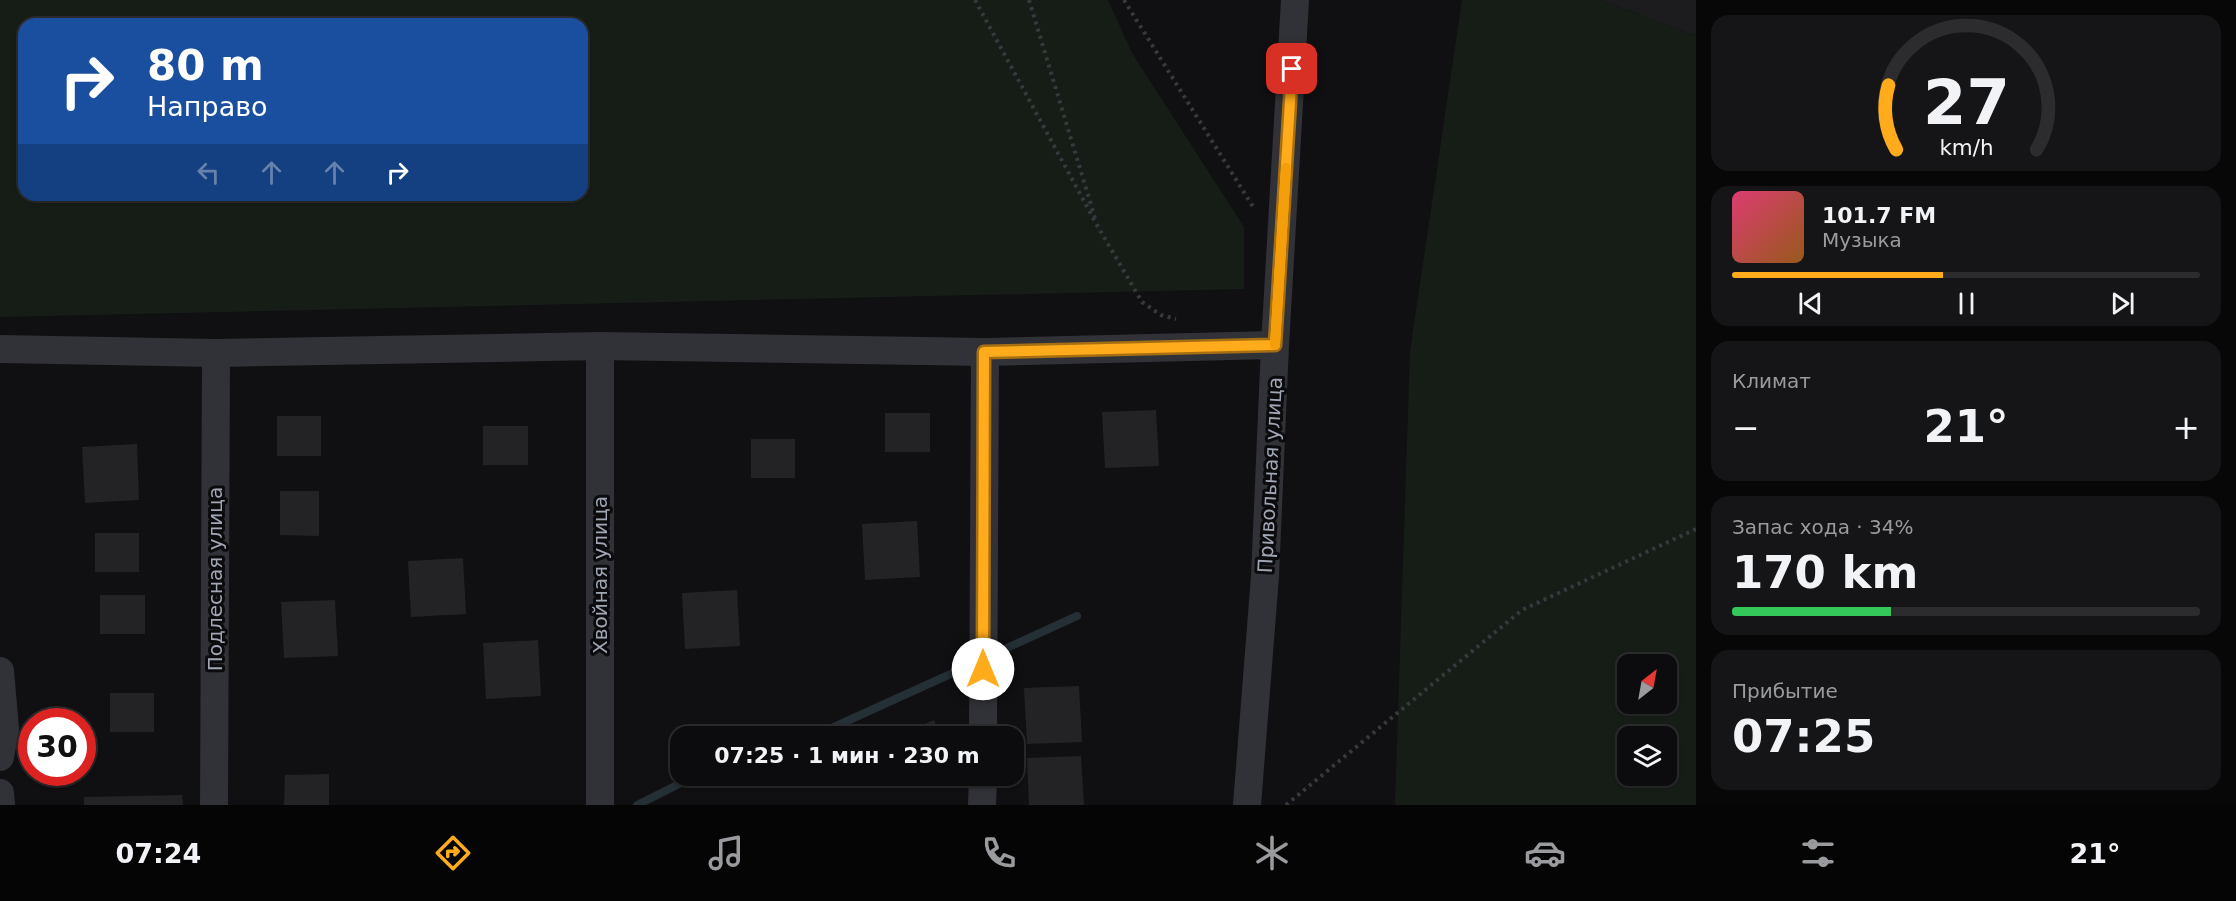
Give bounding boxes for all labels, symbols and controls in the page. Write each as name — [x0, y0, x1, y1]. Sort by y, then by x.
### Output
text: 80 m — [147, 41, 264, 90]
icon: right — [48, 42, 126, 120]
pin — [1266, 43, 1317, 94]
icon: arrive — [1275, 52, 1308, 85]
text: 27 — [1923, 66, 2009, 139]
text: Направо — [147, 91, 268, 122]
text: km/h — [1939, 135, 1993, 160]
icon: left — [192, 156, 225, 189]
icon: ahead — [255, 156, 288, 189]
icon: ahead — [318, 156, 351, 189]
icon: right — [381, 156, 414, 189]
text: 101.7 FM — [1822, 203, 1936, 228]
text: Музыка — [1822, 228, 1902, 252]
icon: previous — [1794, 287, 1827, 320]
icon: pause — [1950, 287, 1983, 320]
icon: next — [2106, 287, 2139, 320]
text: Климат — [1732, 369, 1811, 393]
street label: Привольная улица — [1253, 376, 1287, 574]
text: 21° — [1923, 400, 2009, 453]
text: − — [1732, 408, 1760, 447]
text: + — [2172, 408, 2200, 447]
street label: Подлесная улица — [203, 487, 227, 671]
street label: Хвойная улица — [588, 496, 612, 654]
text: Запас хода · 34% — [1732, 515, 1913, 539]
text: 170 km — [1732, 546, 1918, 599]
position arrow — [951, 637, 1015, 701]
north arrow — [1617, 654, 1677, 714]
map controls — [1617, 654, 1677, 786]
text: Прибытие — [1732, 679, 1838, 703]
speed limit sign: 30 — [18, 708, 96, 786]
text: 07:25 — [1732, 710, 1875, 763]
button: layers — [1617, 726, 1677, 786]
text: 07:25 · 1 мин · 230 m — [714, 743, 980, 768]
icon: directions — [432, 832, 474, 874]
icon: music — [705, 832, 747, 874]
icon: phone — [978, 832, 1020, 874]
icon: climate — [1251, 832, 1293, 874]
icon: car — [1524, 832, 1566, 874]
icon: filters — [1797, 832, 1839, 874]
text: 07:24 — [115, 838, 201, 869]
text: 21° — [2069, 838, 2120, 869]

